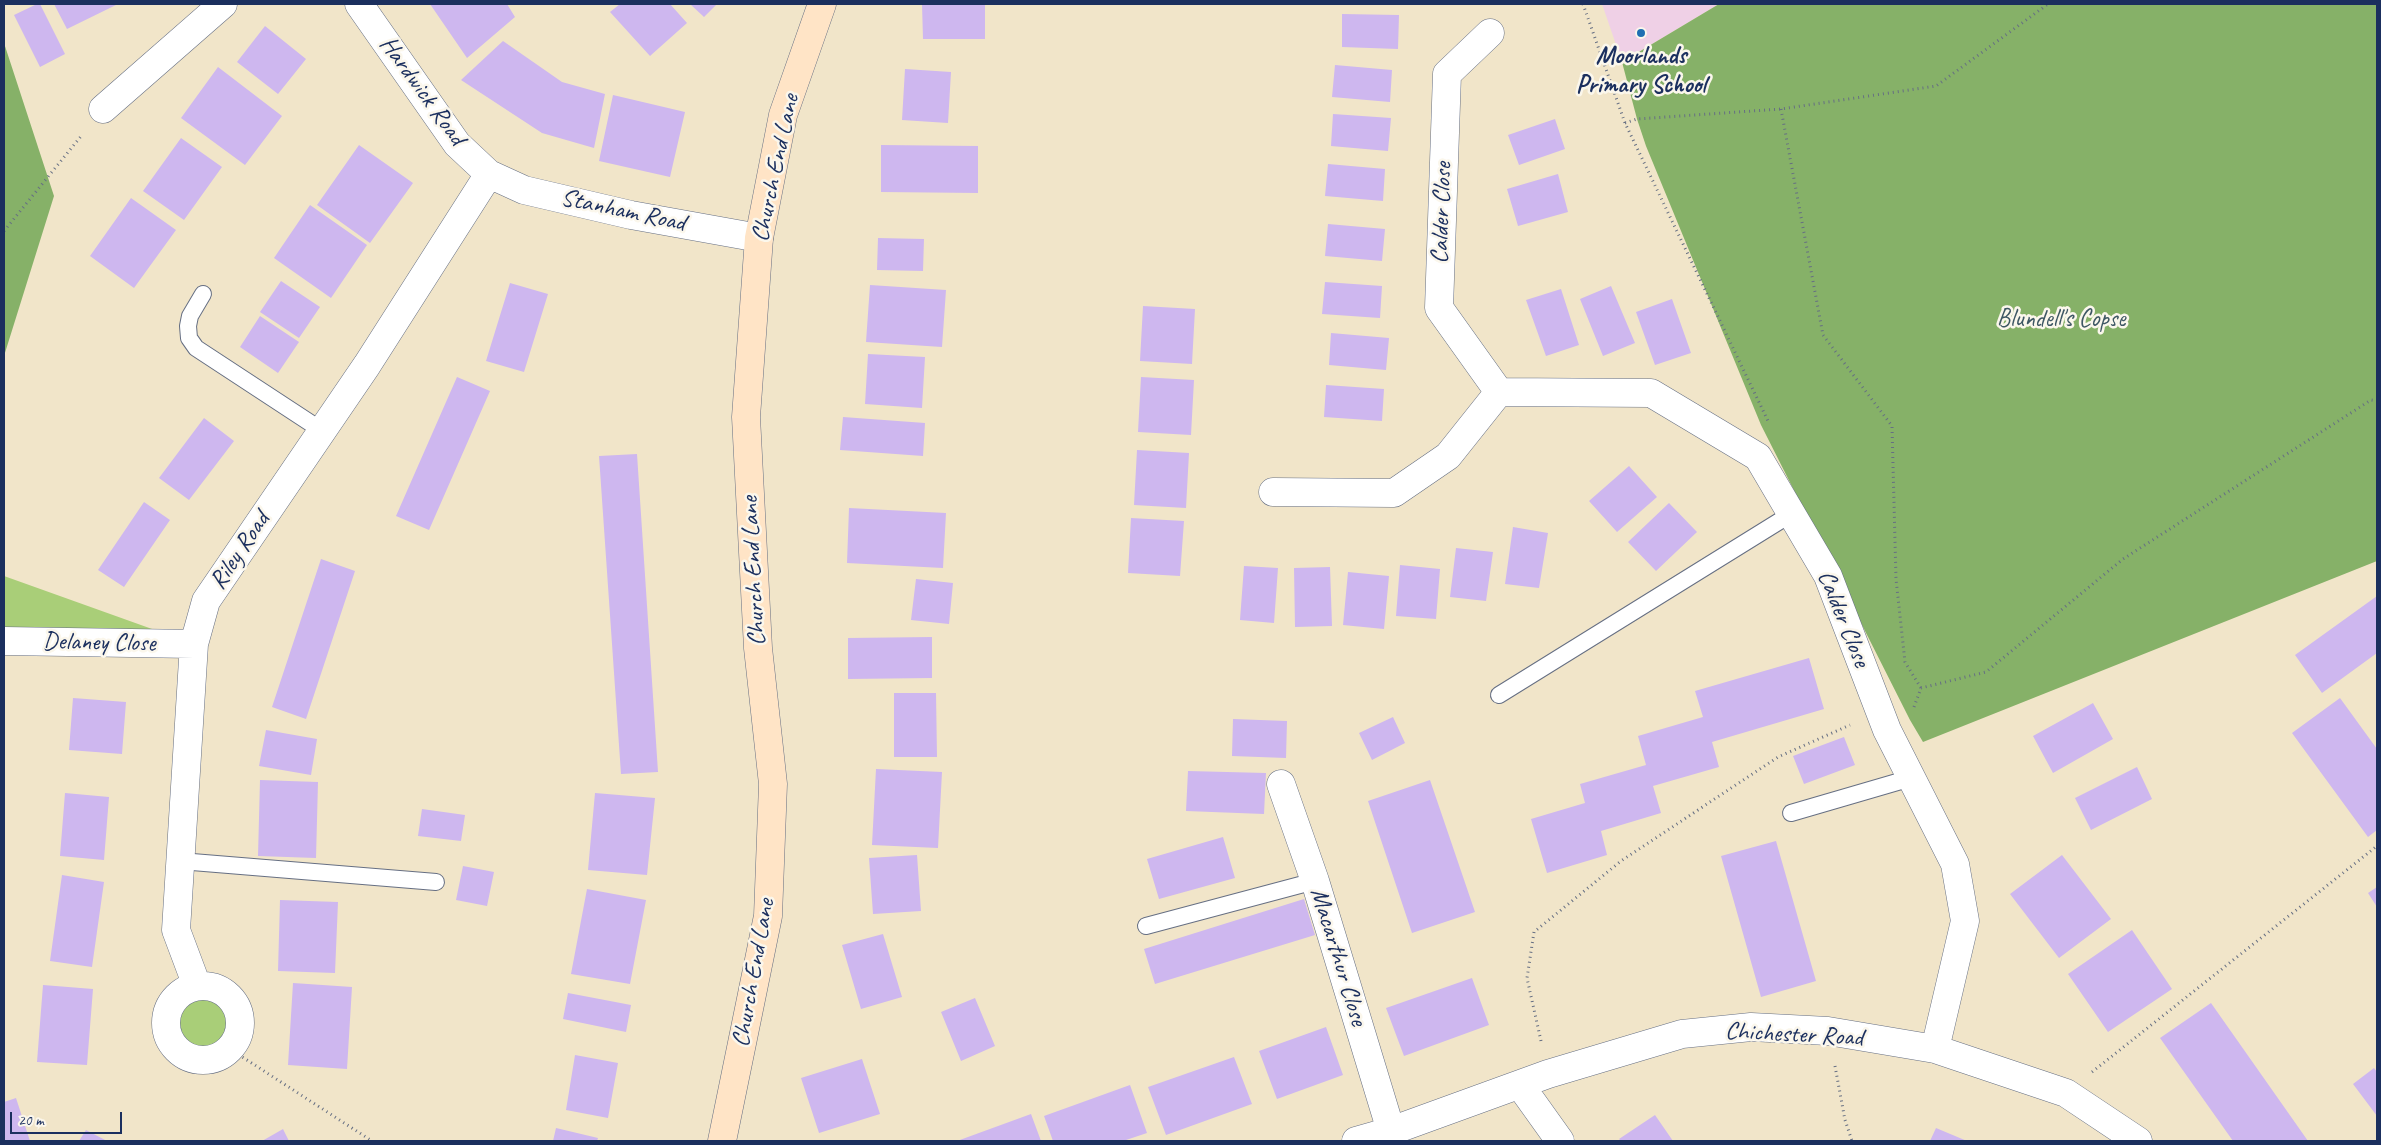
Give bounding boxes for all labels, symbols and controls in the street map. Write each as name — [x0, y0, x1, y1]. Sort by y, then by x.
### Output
marker: Moorlands Primary School — [1635, 27, 1647, 39]
street label: Hardwick Road — [372, 31, 472, 151]
place label: Moorlands Primary School — [1576, 41, 1706, 100]
street label: Church End Lane — [746, 92, 806, 244]
street label: Calder Close — [1425, 162, 1459, 264]
street label: Stanham Road — [558, 183, 688, 239]
park label: Blundell's Copse — [1997, 304, 2125, 334]
street label: Church End Lane — [735, 495, 773, 647]
street label: Riley Road — [203, 507, 277, 595]
street label: Calder Close — [1810, 566, 1876, 672]
street label: Delaney Close — [42, 627, 156, 659]
street label: Macarthur Close — [1303, 884, 1373, 1030]
street label: Church End Lane — [726, 897, 782, 1049]
street label: Chichester Road — [1724, 1016, 1864, 1054]
scale bar — [12, 1102, 125, 1134]
text: 20 m — [18, 1111, 44, 1130]

